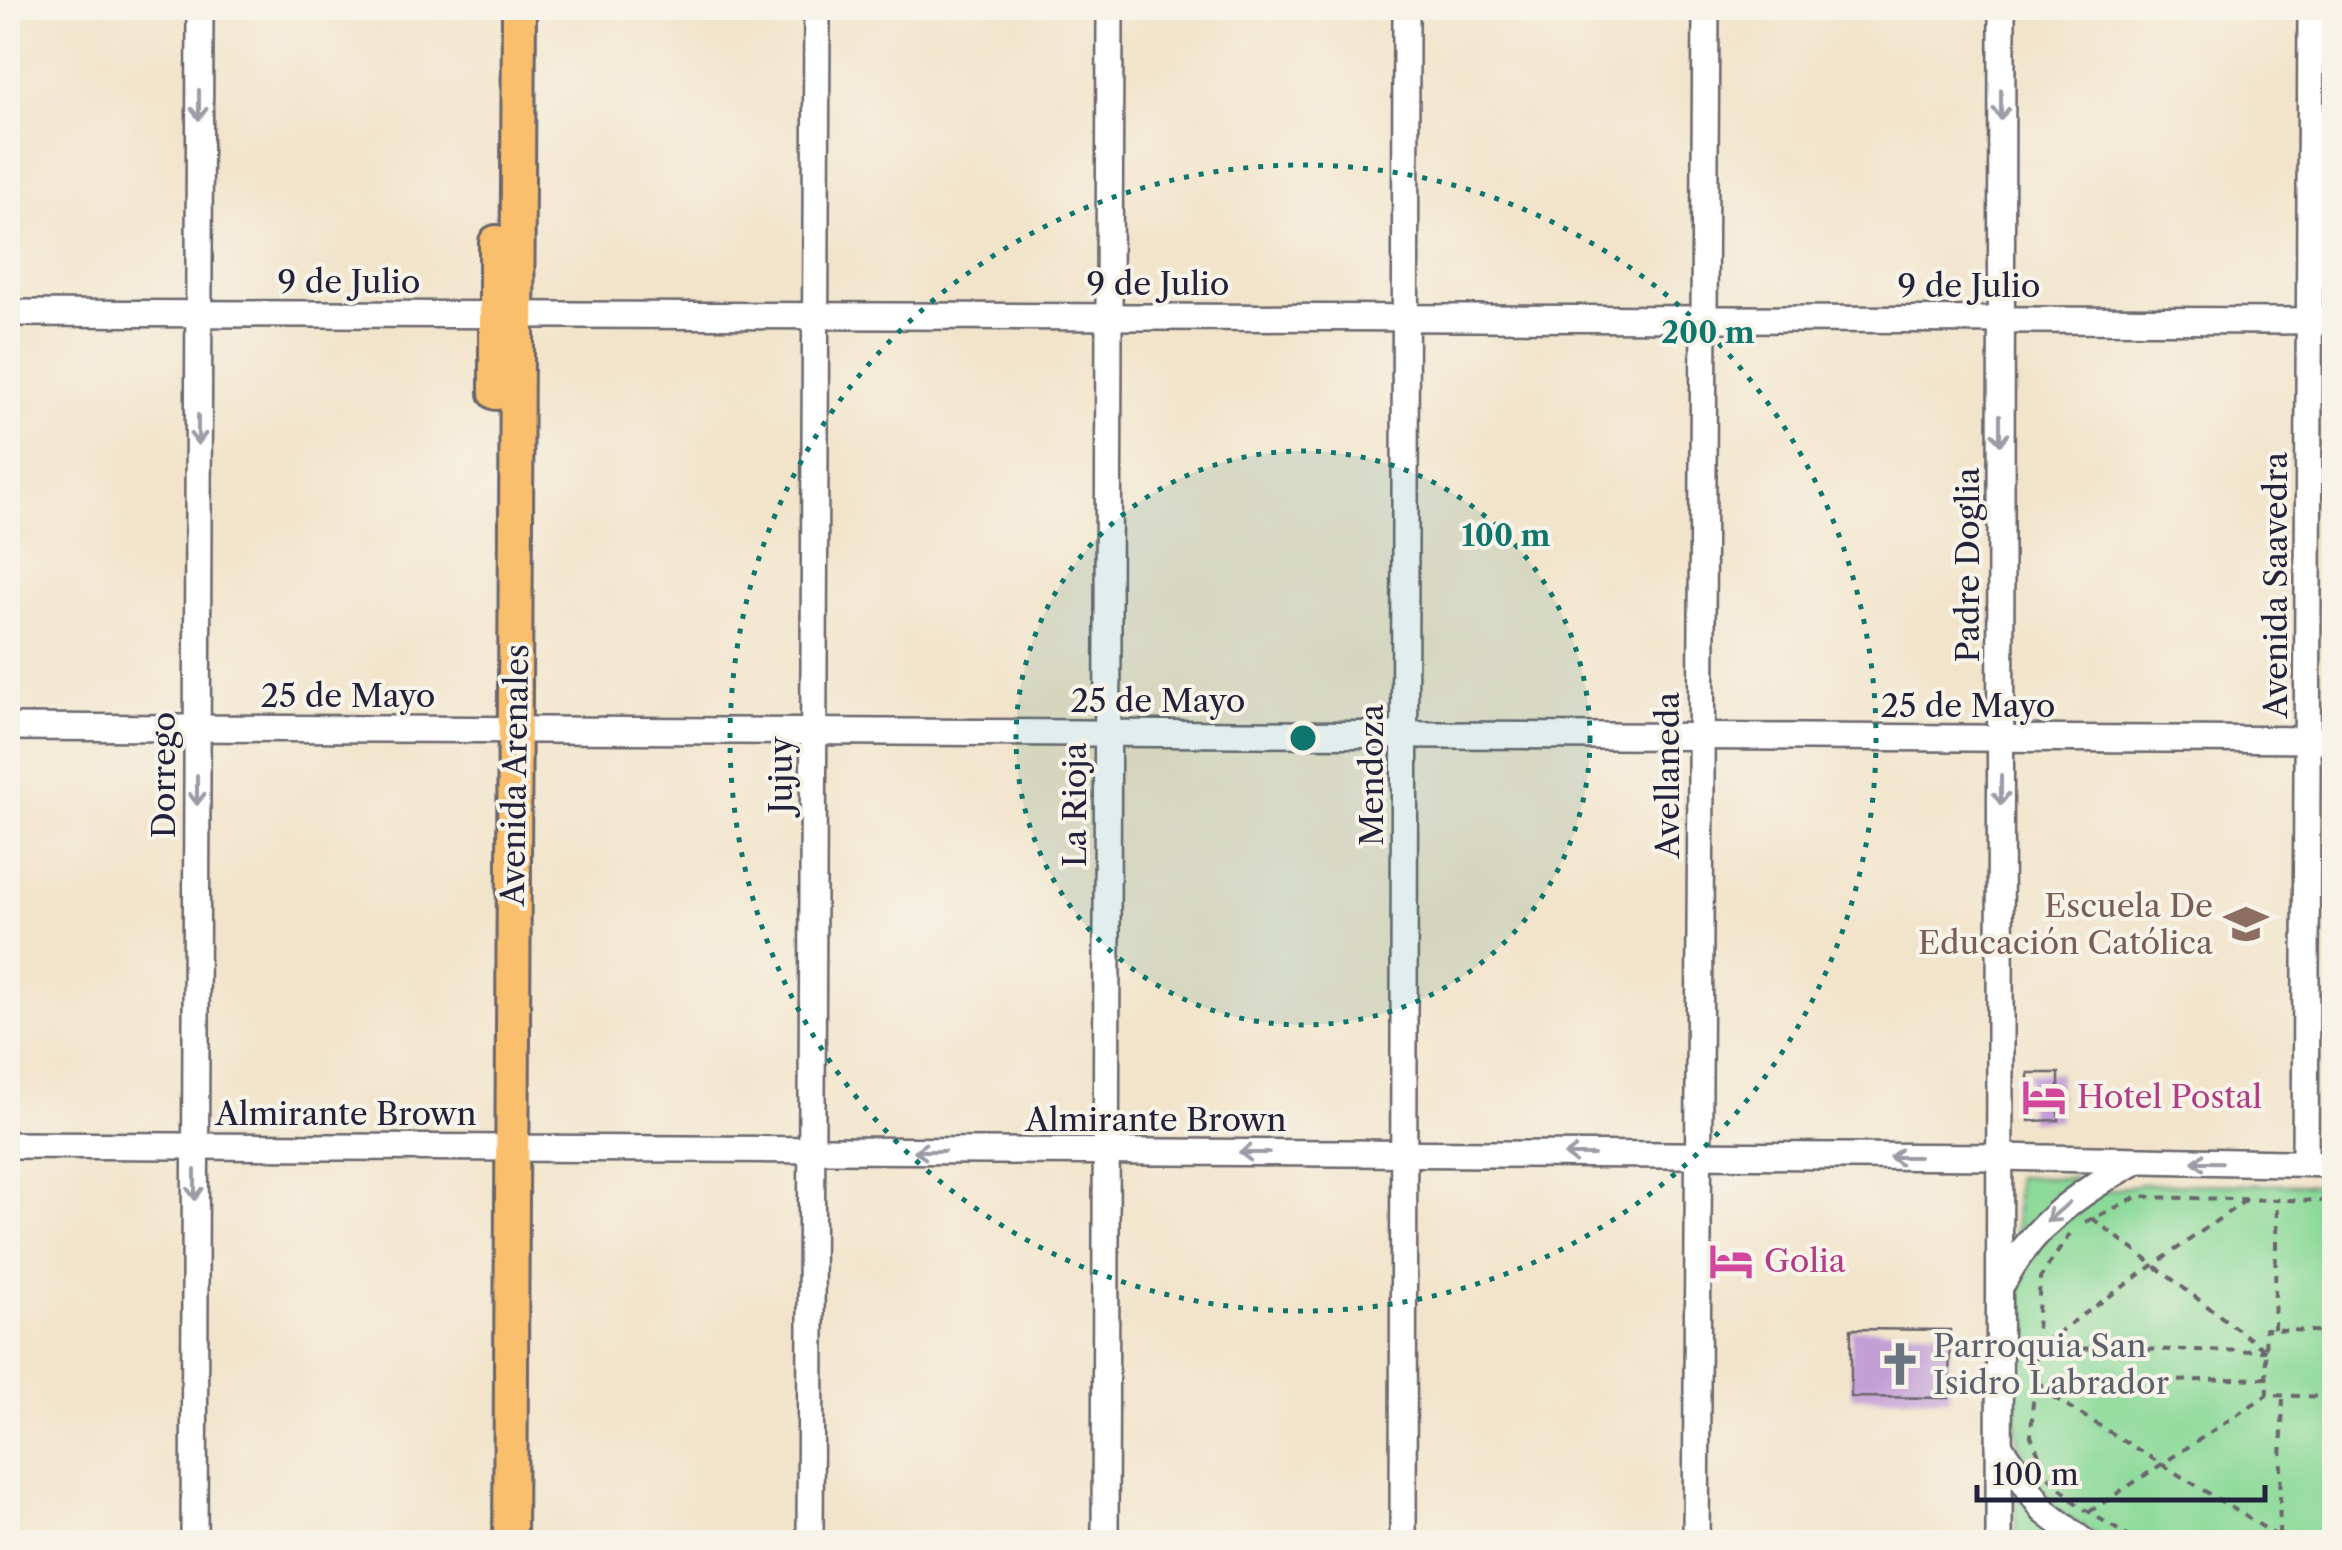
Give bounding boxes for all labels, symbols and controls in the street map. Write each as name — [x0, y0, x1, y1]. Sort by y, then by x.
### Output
one-way arrow — [190, 88, 209, 120]
one-way arrow — [1992, 88, 2010, 120]
street label: 9 de Julio — [278, 262, 420, 301]
street label: 9 de Julio — [1087, 264, 1229, 303]
street label: 9 de Julio — [1898, 266, 2040, 305]
text: 200 m — [1661, 314, 1755, 351]
one-way arrow — [188, 412, 208, 445]
one-way arrow — [1990, 412, 2010, 445]
street label: Avenida Saavedra — [2256, 452, 2295, 719]
street label: Padre Doglia — [1948, 467, 1987, 663]
text: 100 m — [1462, 517, 1551, 554]
street label: Avenida Arenales — [493, 644, 536, 907]
street label: 25 de Mayo — [261, 676, 435, 715]
street label: 25 de Mayo — [1071, 681, 1245, 720]
street label: 25 de Mayo — [1881, 686, 2055, 725]
street label: Avellaneda — [1648, 692, 1687, 859]
street label: Mendoza — [1352, 704, 1391, 846]
street label: Dorrego — [144, 712, 183, 838]
centre of rings — [1285, 720, 1321, 756]
street label: Jujuy — [761, 735, 800, 819]
street label: La Rioja — [1055, 743, 1094, 867]
one-way arrow — [188, 772, 206, 805]
one-way arrow — [1992, 772, 2010, 805]
place label: Escuela De Educación Católica — [1918, 886, 2213, 962]
school or university icon: Escuela De Educación Católica — [2222, 900, 2270, 948]
hotel icon: Hotel Postal — [2020, 1073, 2068, 1121]
place label: Hotel Postal — [2077, 1077, 2262, 1116]
street label: Almirante Brown — [214, 1094, 477, 1133]
street label: Almirante Brown — [1024, 1100, 1287, 1139]
one-way arrow — [913, 1142, 946, 1160]
one-way arrow — [1238, 1144, 1270, 1162]
one-way arrow — [1563, 1146, 1596, 1164]
one-way arrow — [1888, 1148, 1920, 1166]
one-way arrow — [2192, 1152, 2224, 1171]
one-way arrow — [186, 1168, 204, 1200]
one-way arrow — [2046, 1200, 2071, 1223]
hotel icon: Golia — [1707, 1237, 1755, 1285]
place label: Golia — [1764, 1241, 1846, 1280]
place label: Parroquia San Isidro Labrador — [1933, 1326, 2170, 1402]
church icon: Parroquia San Isidro Labrador — [1876, 1340, 1924, 1388]
scale bar — [1977, 1440, 2264, 1502]
text: 100 m — [1992, 1456, 2079, 1493]

